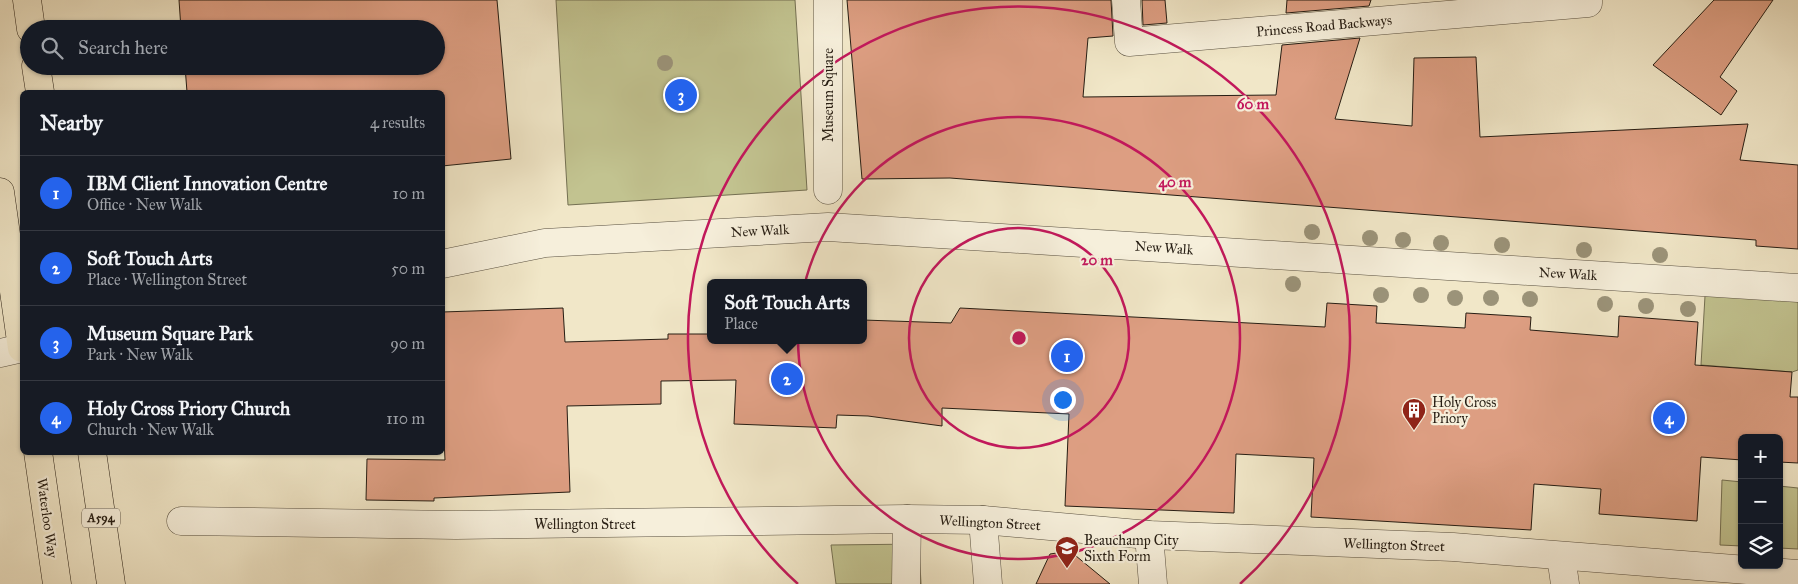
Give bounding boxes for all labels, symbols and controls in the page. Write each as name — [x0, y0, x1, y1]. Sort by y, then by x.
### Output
street label: Princess Road Backways — [1255, 12, 1393, 40]
search box — [20, 20, 445, 75]
icon: search — [38, 34, 66, 62]
text: Search here — [78, 36, 168, 59]
street label: Museum Square — [820, 48, 838, 142]
pin: 3 — [665, 76, 697, 114]
text: 60 m — [1237, 95, 1270, 113]
text: Nearby — [40, 110, 103, 136]
text: 4 results — [370, 113, 425, 132]
text: IBM Client Innovation Centre — [87, 172, 327, 195]
text: 40 m — [1159, 173, 1192, 192]
text: 1 — [53, 184, 59, 203]
text: 10 m — [393, 184, 425, 203]
text: Office · New Walk — [87, 195, 203, 214]
street label: New Walk — [730, 221, 790, 241]
street label: New Walk — [1134, 237, 1194, 259]
text: Soft Touch Arts — [87, 247, 212, 270]
text: 20 m — [1081, 251, 1113, 269]
text: 2 — [52, 259, 60, 278]
text: 50 m — [391, 259, 425, 278]
street label: New Walk — [1538, 264, 1598, 284]
text: Place · Wellington Street — [87, 270, 247, 289]
popup — [707, 279, 867, 344]
text: Soft Touch Arts — [724, 291, 850, 314]
text: Place — [724, 314, 758, 333]
text: Museum Square Park — [87, 322, 253, 345]
centre of rings — [1010, 329, 1028, 347]
text: 3 — [53, 334, 59, 353]
text: 90 m — [390, 334, 425, 353]
pin: 1 — [1051, 337, 1083, 375]
text: Park · New Walk — [87, 345, 193, 364]
pin: 2 — [771, 360, 803, 398]
your location — [1050, 387, 1076, 413]
place label: Holy Cross Priory — [1432, 394, 1496, 427]
text: Holy Cross Priory Church — [87, 397, 290, 420]
building icon: Holy Cross Priory — [1401, 397, 1427, 431]
pin: 4 — [1653, 399, 1685, 437]
text: 4 — [52, 409, 60, 428]
text: 110 m — [386, 409, 425, 428]
text: Church · New Walk — [87, 420, 214, 439]
map controls — [1738, 434, 1783, 569]
button: + — [1738, 434, 1783, 479]
street label: Waterloo Way — [33, 477, 61, 559]
button: − — [1738, 479, 1783, 524]
road number: A594 — [82, 508, 120, 528]
street label: Wellington Street — [939, 512, 1041, 534]
street label: Wellington Street — [534, 516, 636, 533]
button: layers — [1738, 524, 1783, 569]
place label: Beauchamp City Sixth Form — [1084, 532, 1179, 565]
school or university icon: Beauchamp City Sixth Form — [1054, 535, 1080, 569]
street label: Wellington Street — [1343, 535, 1445, 555]

